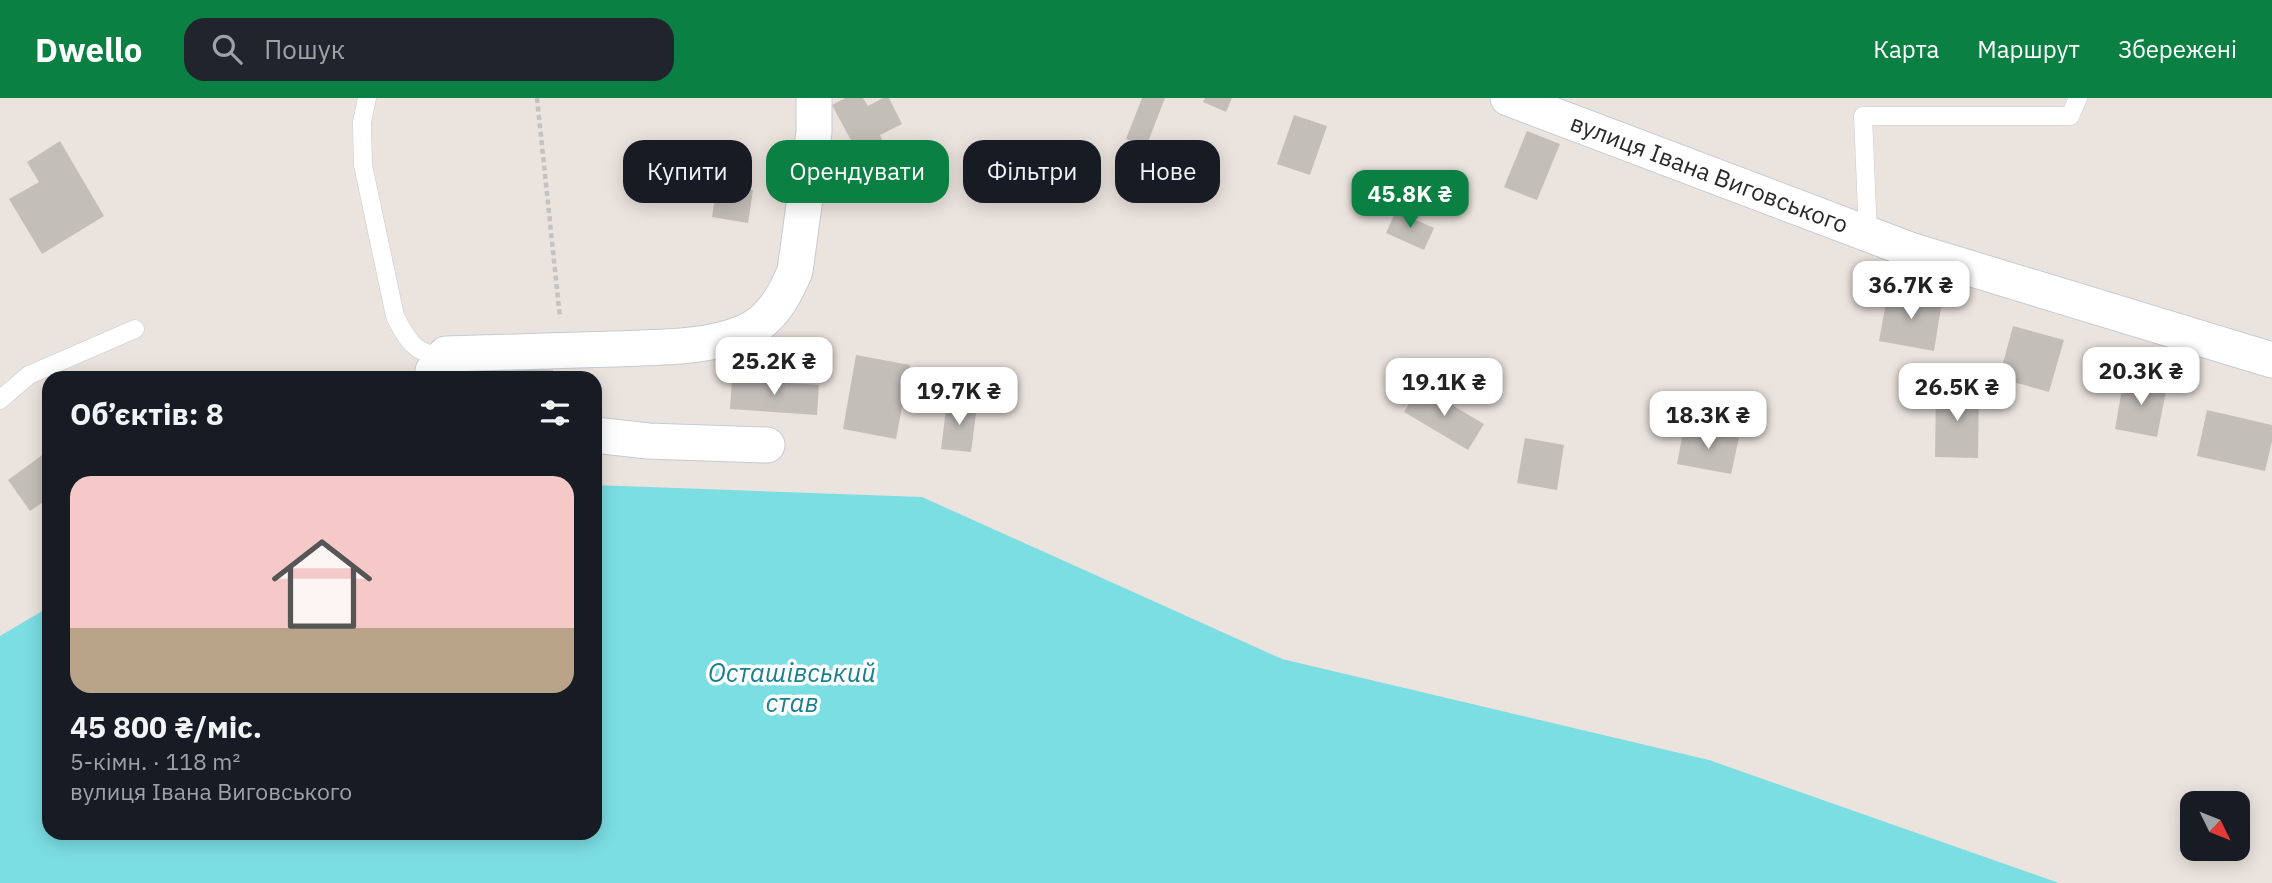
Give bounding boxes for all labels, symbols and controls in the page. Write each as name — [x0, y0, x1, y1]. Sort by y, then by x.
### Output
search box — [184, 18, 674, 81]
text: Dwello — [35, 28, 142, 71]
icon: search — [208, 30, 246, 68]
text: Пошук — [264, 32, 345, 66]
text: Карта — [1873, 33, 1939, 65]
text: Маршрут — [1977, 33, 2080, 65]
text: Збережені — [2118, 33, 2237, 65]
street label: вулиця Івана Виговського — [1566, 106, 1853, 240]
chip: Купити — [623, 140, 752, 203]
chip: Орендувати — [766, 140, 949, 203]
chip: Фільтри — [963, 140, 1101, 203]
chip: Нове — [1115, 140, 1220, 203]
pin: 45.8K ₴ — [1345, 170, 1475, 230]
text: 45.8K ₴ — [1368, 178, 1452, 208]
pin: 36.7K ₴ — [1846, 262, 1976, 321]
text: 36.7K ₴ — [1869, 269, 1953, 299]
pin: 25.2K ₴ — [709, 338, 839, 397]
text: 25.2K ₴ — [732, 345, 816, 375]
pin: 20.3K ₴ — [2076, 348, 2206, 407]
text: 20.3K ₴ — [2099, 355, 2183, 385]
pin: 19.1K ₴ — [1379, 358, 1509, 418]
pin: 26.5K ₴ — [1892, 364, 2022, 423]
text: 19.1K ₴ — [1402, 366, 1486, 396]
pin: 19.7K ₴ — [894, 368, 1024, 427]
text: 26.5K ₴ — [1915, 371, 1999, 401]
text: 19.7K ₴ — [917, 375, 1001, 405]
pin: 18.3K ₴ — [1643, 392, 1773, 451]
text: Об’єктів: 8 — [70, 394, 224, 433]
icon: filters — [536, 394, 574, 432]
text: 18.3K ₴ — [1666, 399, 1750, 429]
icon: home — [259, 521, 385, 647]
water label: Осташівський став — [708, 655, 876, 719]
text: 45 800 ₴/міс. — [70, 707, 262, 746]
text: 5-кімн. · 118 m² — [70, 746, 240, 776]
text: вулиця Івана Виговського — [70, 776, 352, 806]
north arrow — [2180, 791, 2250, 861]
map controls — [2180, 791, 2250, 861]

